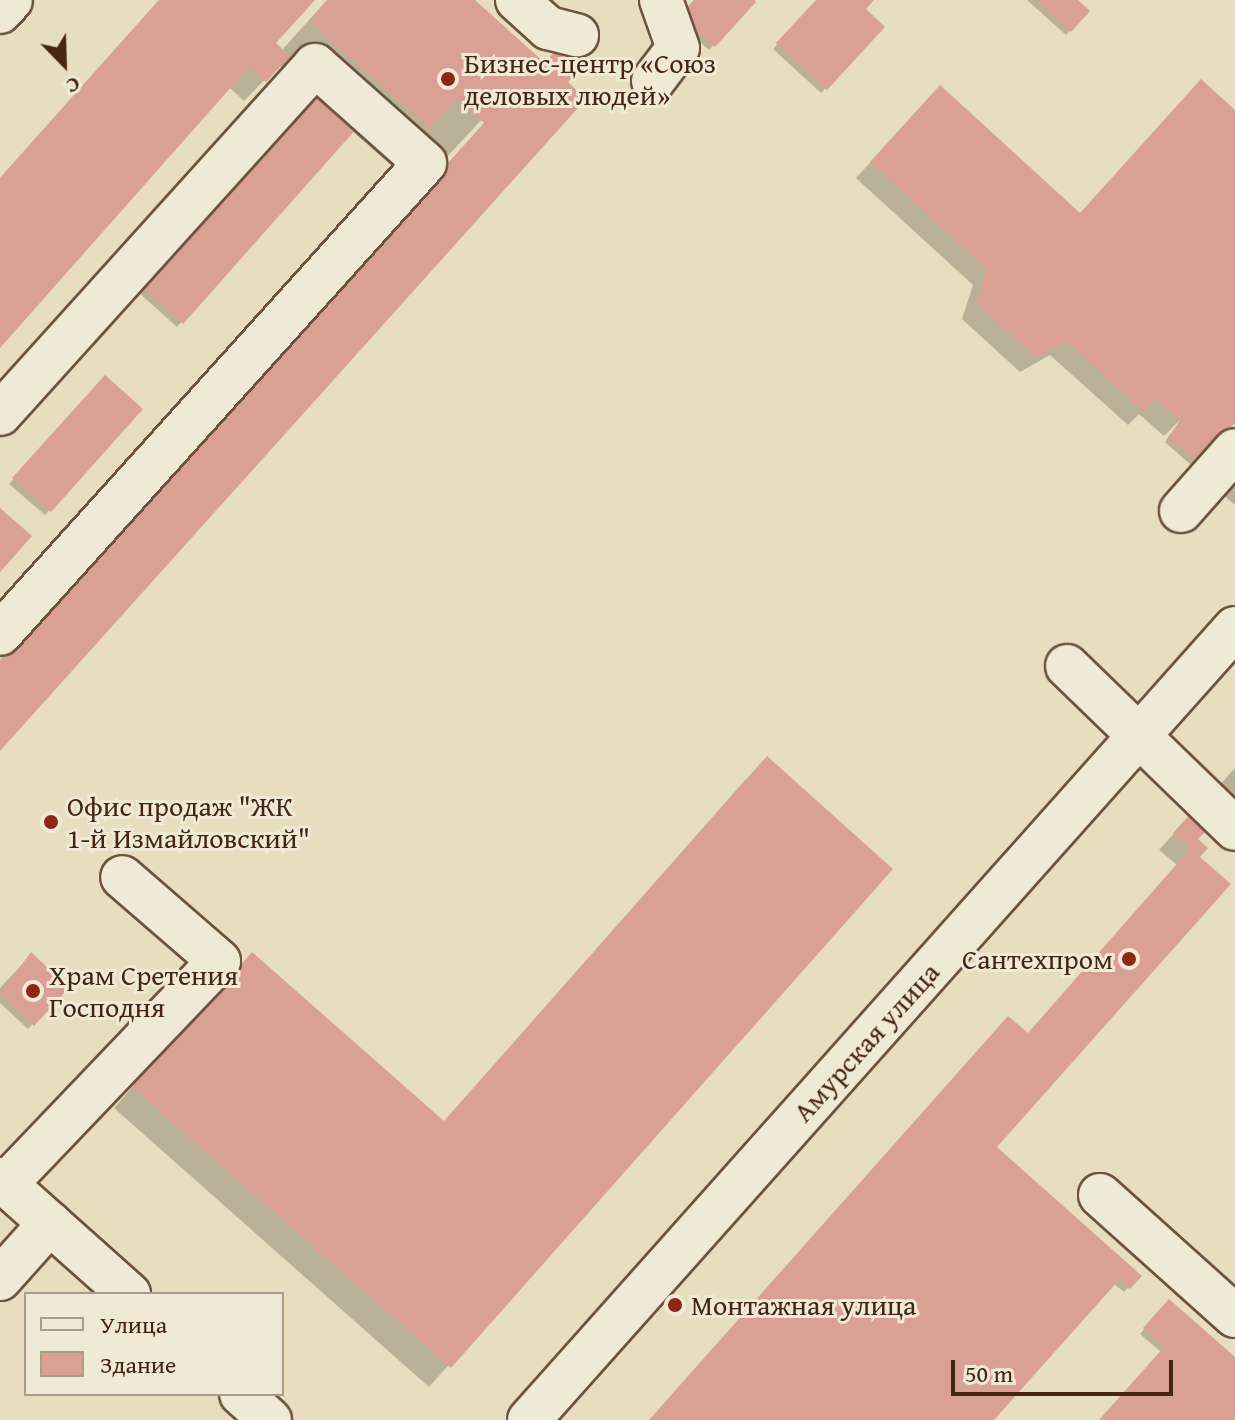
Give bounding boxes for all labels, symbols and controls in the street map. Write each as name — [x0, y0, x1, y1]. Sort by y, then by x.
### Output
north arrow — [24, 24, 104, 104]
place label: Бизнес-центр «Союз деловых людей» — [464, 46, 716, 112]
text: С — [61, 69, 85, 103]
marker: Бизнес-центр «Союз деловых людей» — [439, 70, 457, 88]
place label: Офис продаж "ЖК 1-й Измайловский" — [67, 789, 310, 855]
marker: Офис продаж "ЖК 1-й Измайловский" — [42, 813, 60, 831]
place label: Сантехпром — [962, 942, 1113, 976]
marker: Сантехпром — [1120, 950, 1138, 968]
street label: Амурская улица — [786, 955, 946, 1129]
place label: Храм Сретения Господня — [49, 958, 238, 1024]
marker: Храм Сретения Господня — [24, 982, 42, 1000]
place label: Монтажная улица — [691, 1288, 916, 1322]
legend — [24, 1292, 284, 1396]
marker: Монтажная улица — [666, 1296, 684, 1314]
text: Улица — [100, 1307, 167, 1342]
scale bar — [955, 1344, 1177, 1394]
text: Здание — [100, 1347, 176, 1382]
text: 50 m — [965, 1356, 1013, 1391]

